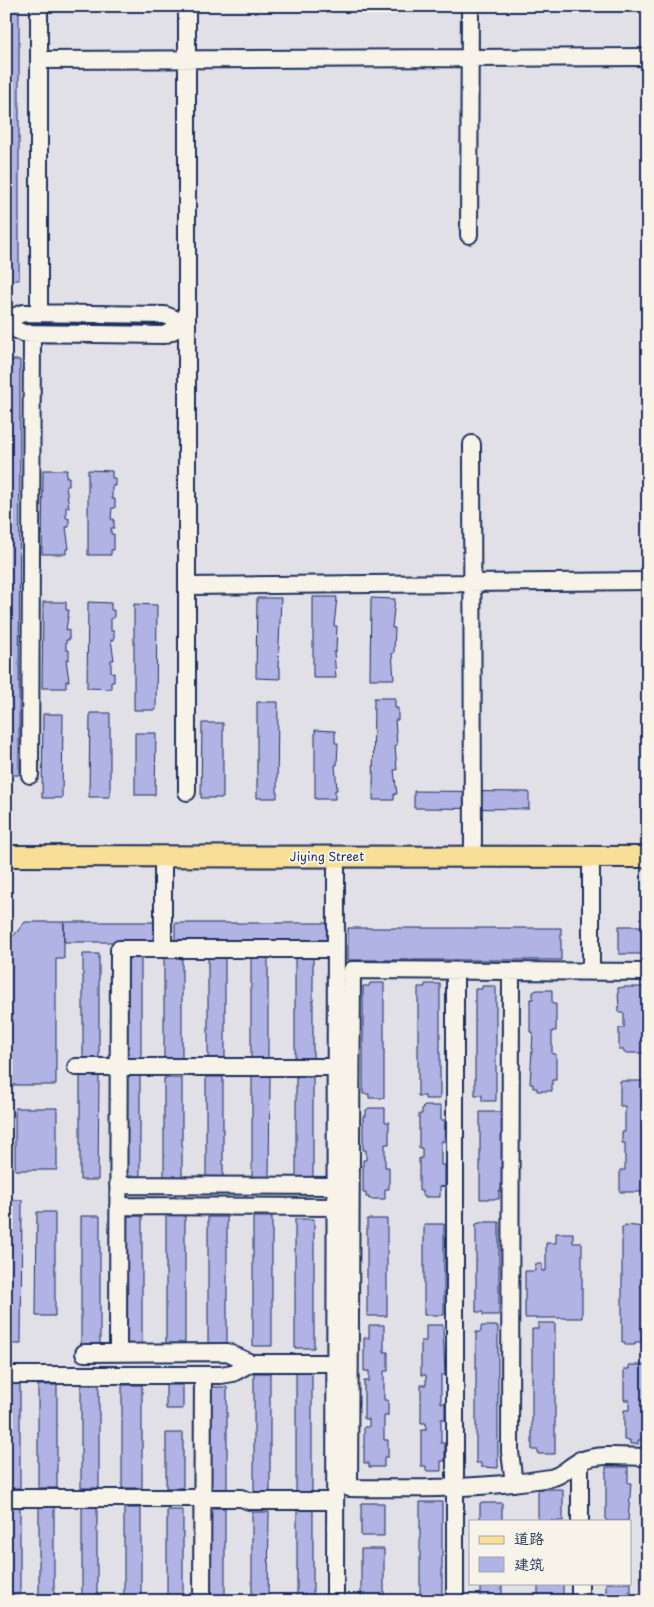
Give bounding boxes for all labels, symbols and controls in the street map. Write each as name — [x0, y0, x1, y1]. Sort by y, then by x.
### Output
street label: Jiying Street — [290, 847, 364, 865]
legend — [469, 1520, 632, 1584]
text: 道路 — [514, 1526, 544, 1549]
text: 建筑 — [514, 1552, 544, 1575]

